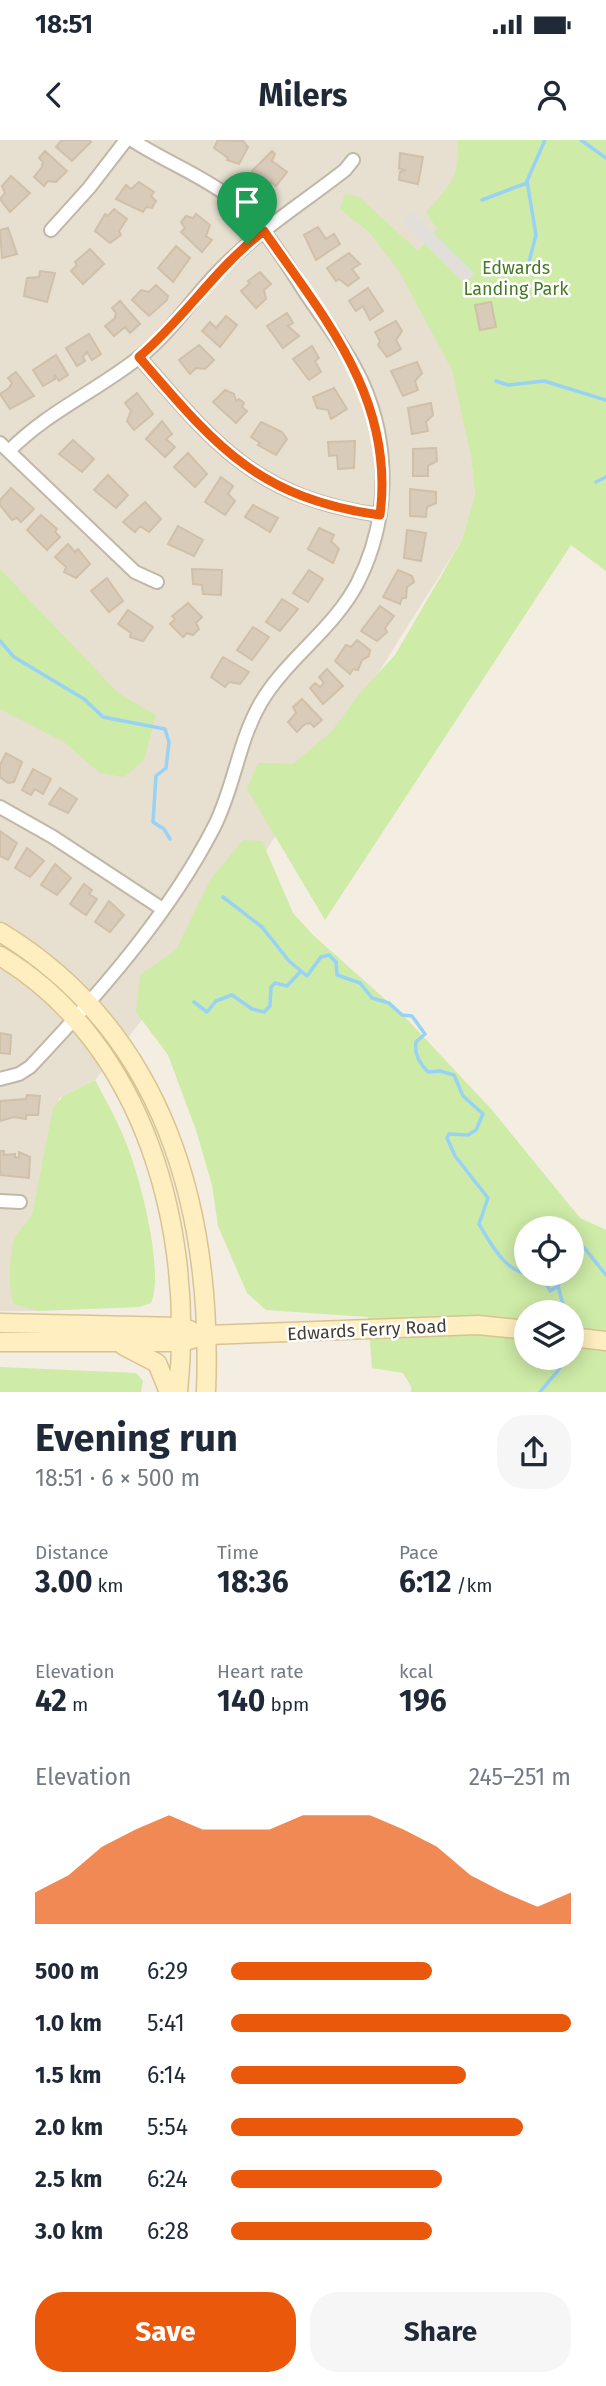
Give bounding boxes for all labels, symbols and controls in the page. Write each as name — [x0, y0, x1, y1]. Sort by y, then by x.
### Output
text: 18:51 — [35, 9, 93, 40]
icon: back — [35, 76, 73, 114]
text: Milers — [258, 76, 348, 114]
icon: person — [533, 76, 571, 114]
pin — [217, 172, 277, 244]
icon: arrive — [228, 183, 266, 221]
park label: Edwards Landing Park — [463, 257, 569, 300]
map controls — [514, 1216, 584, 1370]
button: locate — [514, 1216, 584, 1286]
button: layers — [514, 1300, 584, 1370]
street label: Edwards Ferry Road — [287, 1315, 447, 1345]
text: Evening run — [35, 1415, 238, 1461]
button: share — [497, 1415, 571, 1489]
text: 18:51 · 6 × 500 m — [35, 1464, 200, 1492]
text: Distance — [35, 1541, 109, 1564]
text: Time — [217, 1541, 259, 1564]
text: Pace — [399, 1541, 438, 1564]
text: 3.00 — [35, 1564, 92, 1600]
text: 18:36 — [217, 1564, 289, 1600]
text: 6:12 — [399, 1564, 452, 1600]
text: km — [92, 1574, 124, 1597]
text: /km — [452, 1574, 492, 1597]
text: Elevation — [35, 1660, 115, 1683]
text: Heart rate — [217, 1660, 304, 1683]
text: kcal — [399, 1660, 433, 1683]
text: 42 — [35, 1683, 67, 1719]
text: 140 — [217, 1683, 265, 1719]
text: 196 — [399, 1683, 447, 1719]
text: m — [67, 1693, 88, 1716]
text: bpm — [265, 1693, 309, 1716]
text: Elevation — [35, 1763, 131, 1791]
text: 245–251 m — [469, 1763, 571, 1791]
text: 500 m — [35, 1957, 99, 1985]
text: 6:29 — [147, 1957, 188, 1985]
text: 1.0 km — [35, 2009, 102, 2037]
text: 5:41 — [147, 2009, 185, 2037]
text: 1.5 km — [35, 2061, 101, 2089]
text: 6:14 — [147, 2061, 186, 2089]
text: 2.0 km — [35, 2113, 103, 2141]
text: 5:54 — [147, 2113, 188, 2141]
text: 2.5 km — [35, 2165, 103, 2193]
text: 6:24 — [147, 2165, 188, 2193]
text: 3.0 km — [35, 2217, 103, 2245]
text: 6:28 — [147, 2217, 189, 2245]
button: Save — [35, 2292, 296, 2372]
button: Share — [310, 2292, 571, 2372]

